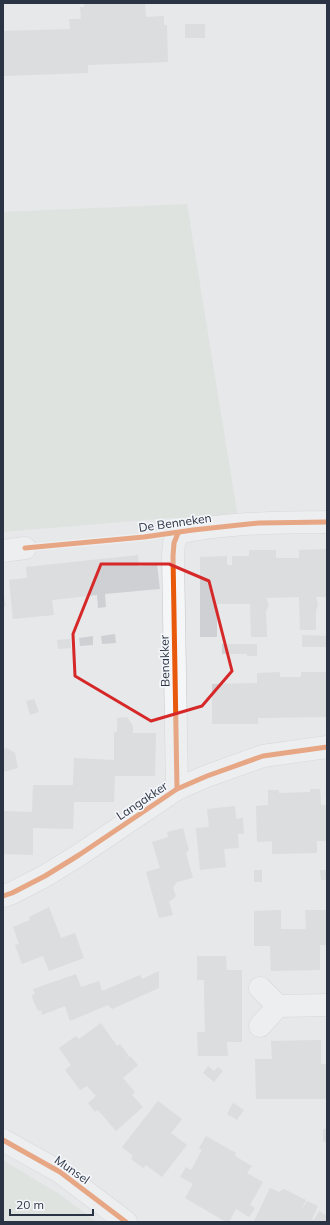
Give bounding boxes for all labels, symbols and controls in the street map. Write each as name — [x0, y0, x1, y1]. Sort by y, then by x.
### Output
street label: De Benneken — [137, 510, 212, 535]
street label: Benakker — [157, 634, 172, 687]
street label: Langakker — [113, 778, 171, 823]
street label: Munsel — [52, 1152, 93, 1187]
scale bar — [10, 1191, 93, 1217]
text: 20 m — [16, 1197, 44, 1212]

